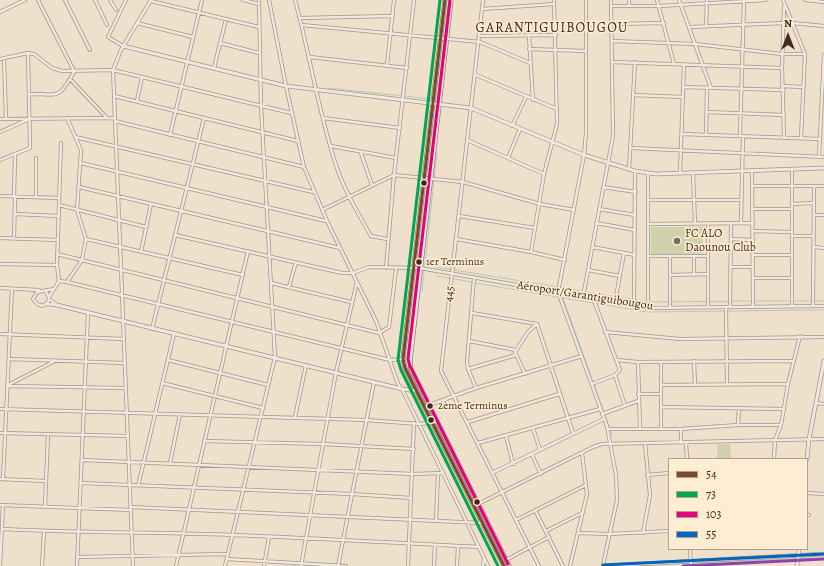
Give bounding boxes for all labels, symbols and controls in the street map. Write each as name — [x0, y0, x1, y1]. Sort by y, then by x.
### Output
north arrow — [768, 16, 808, 56]
text: N — [784, 16, 792, 31]
district label: GARANTIGUIBOUGOU — [476, 21, 628, 37]
unlabelled marker — [419, 178, 429, 188]
place label: FC ALO Daounou Club — [685, 227, 756, 255]
marker: FC ALO Daounou Club — [672, 236, 682, 246]
place label: 1er Terminus — [426, 255, 484, 269]
marker: 1er Terminus — [414, 257, 424, 267]
street label: Aéroport/Garantiguibougou — [516, 278, 654, 314]
street label: 445 — [442, 285, 458, 303]
place label: 2ème Terminus — [438, 399, 508, 413]
marker: 2ème Terminus — [425, 401, 435, 411]
unlabelled marker — [426, 415, 436, 425]
legend — [668, 458, 808, 550]
text: 54 — [706, 466, 717, 482]
text: 73 — [706, 486, 716, 502]
unlabelled marker — [472, 497, 482, 507]
text: 103 — [706, 506, 722, 522]
text: 55 — [706, 526, 716, 542]

